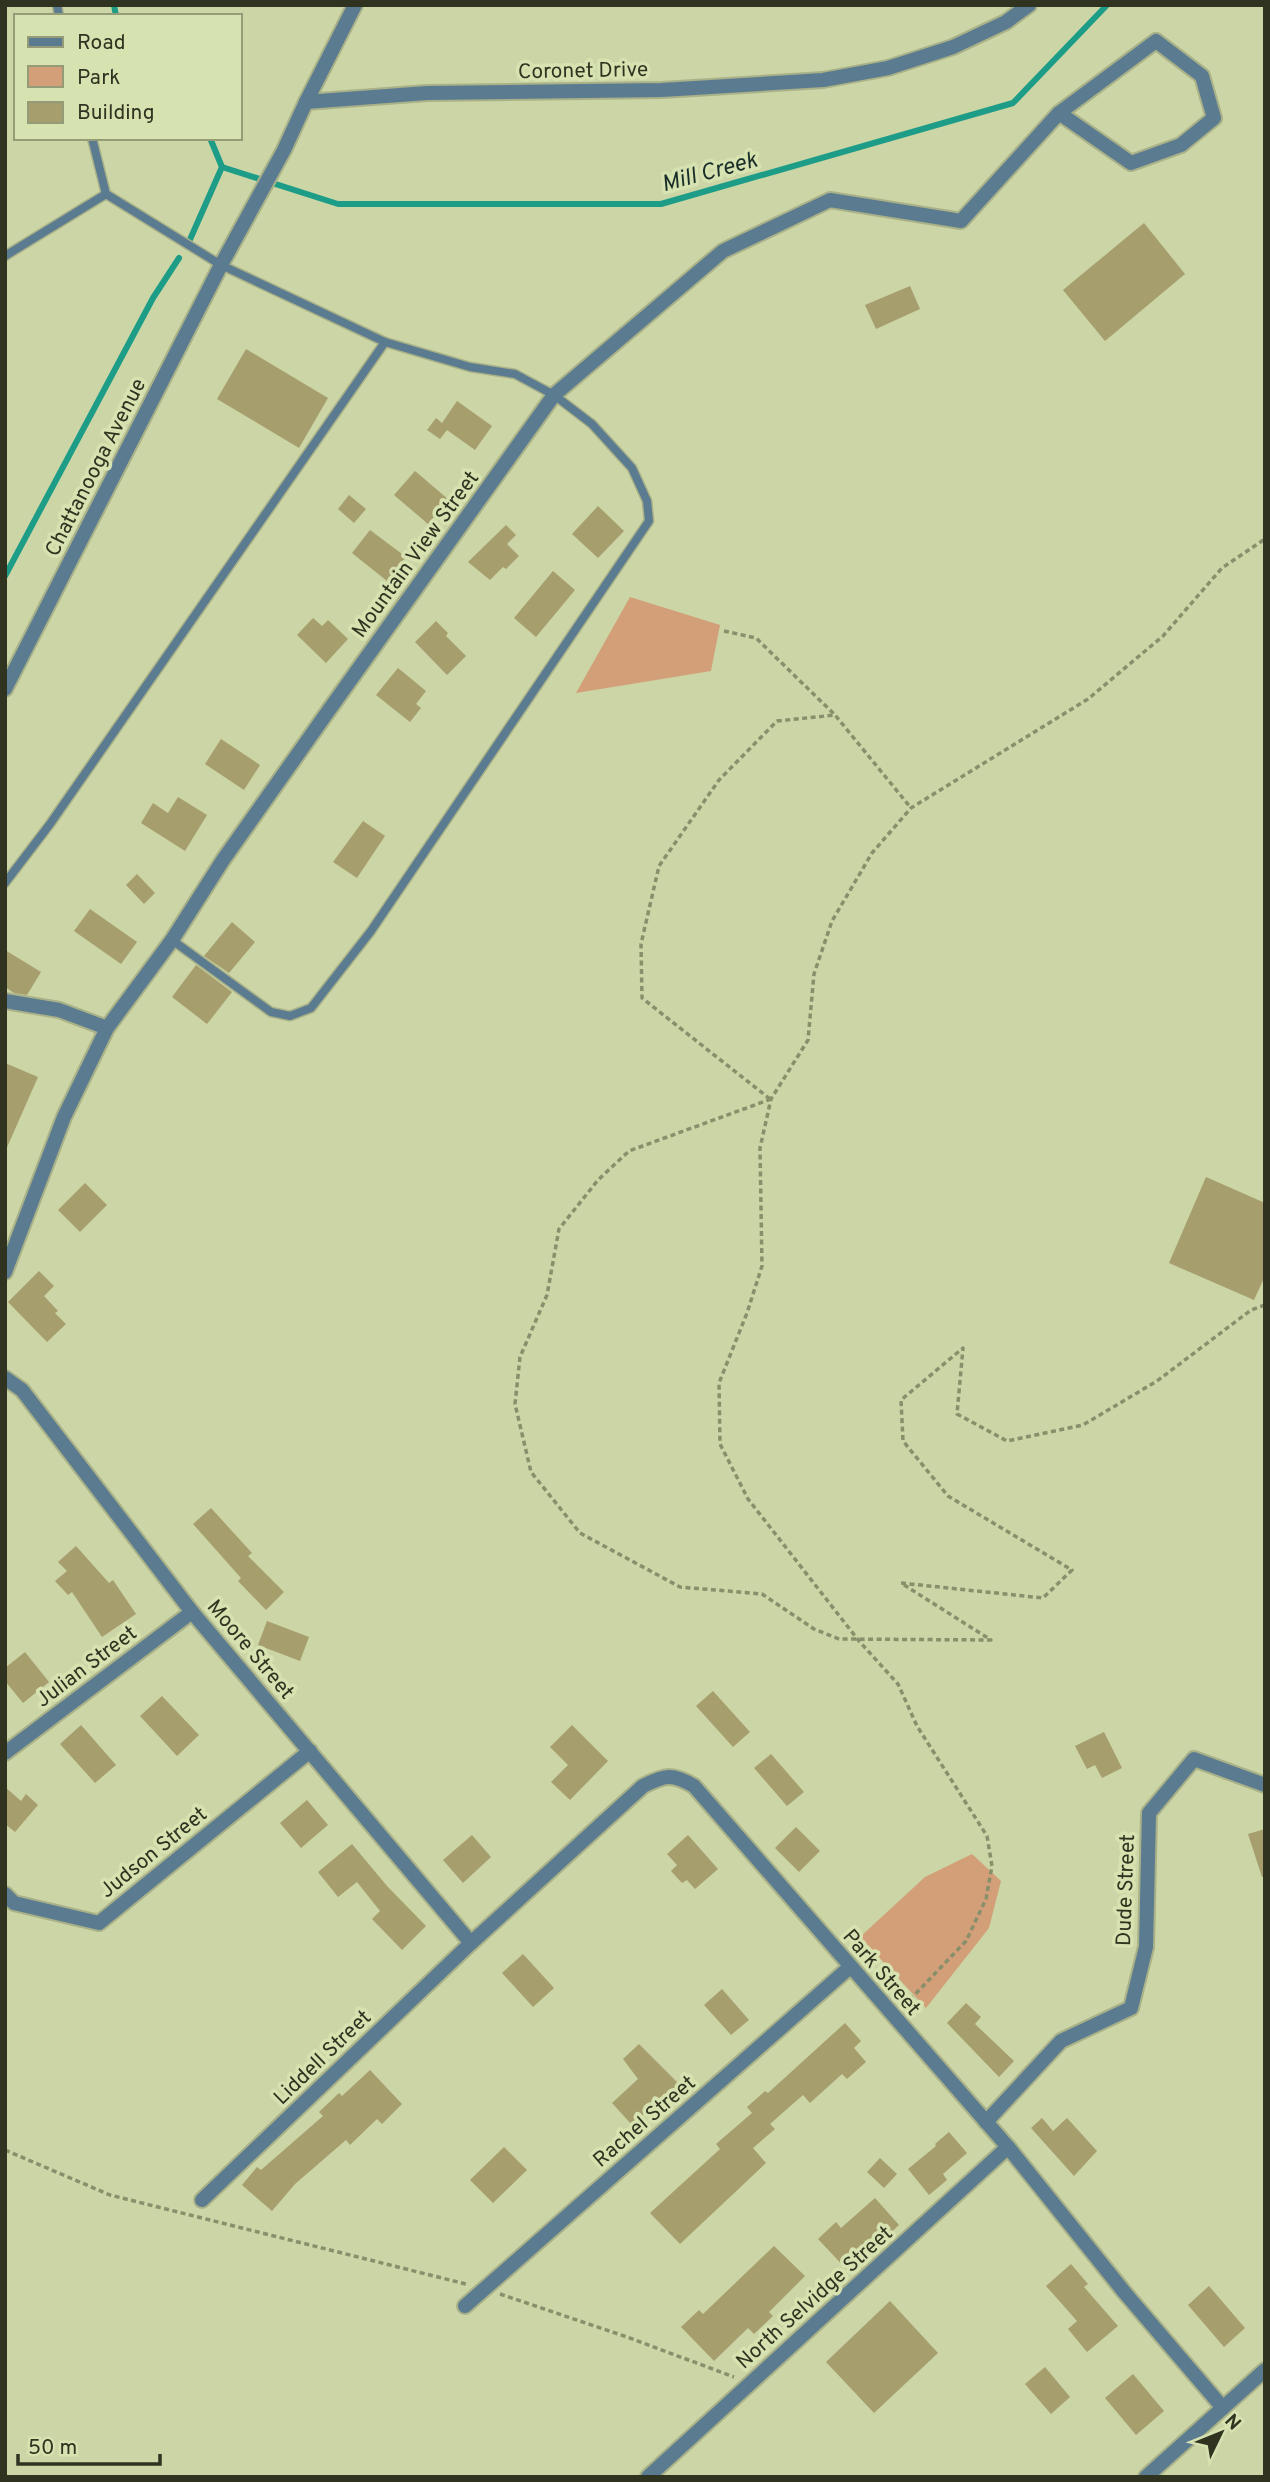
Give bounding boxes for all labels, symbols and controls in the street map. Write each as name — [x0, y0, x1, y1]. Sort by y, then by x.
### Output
legend — [14, 14, 242, 140]
text: Road — [77, 30, 126, 57]
street label: Coronet Drive — [518, 57, 648, 86]
text: Park — [77, 65, 120, 92]
text: Building — [77, 100, 155, 127]
water label: Mill Creek — [658, 147, 761, 200]
street label: Chattanooga Avenue — [40, 374, 153, 561]
street label: Mountain View Street — [347, 466, 486, 644]
street label: Moore Street — [200, 1594, 299, 1705]
street label: Julian Street — [31, 1620, 143, 1714]
street label: Judson Street — [95, 1802, 213, 1905]
street label: Dude Street — [1111, 1834, 1142, 1946]
street label: Park Street — [836, 1924, 926, 2022]
street label: Liddell Street — [268, 2005, 378, 2111]
street label: Rachel Street — [588, 2070, 702, 2174]
street label: North Selvidge Street — [731, 2221, 899, 2376]
north arrow — [1186, 2398, 1256, 2468]
text: N — [1219, 2410, 1245, 2436]
scale bar — [18, 2422, 159, 2466]
text: 50 m — [28, 2435, 77, 2462]

